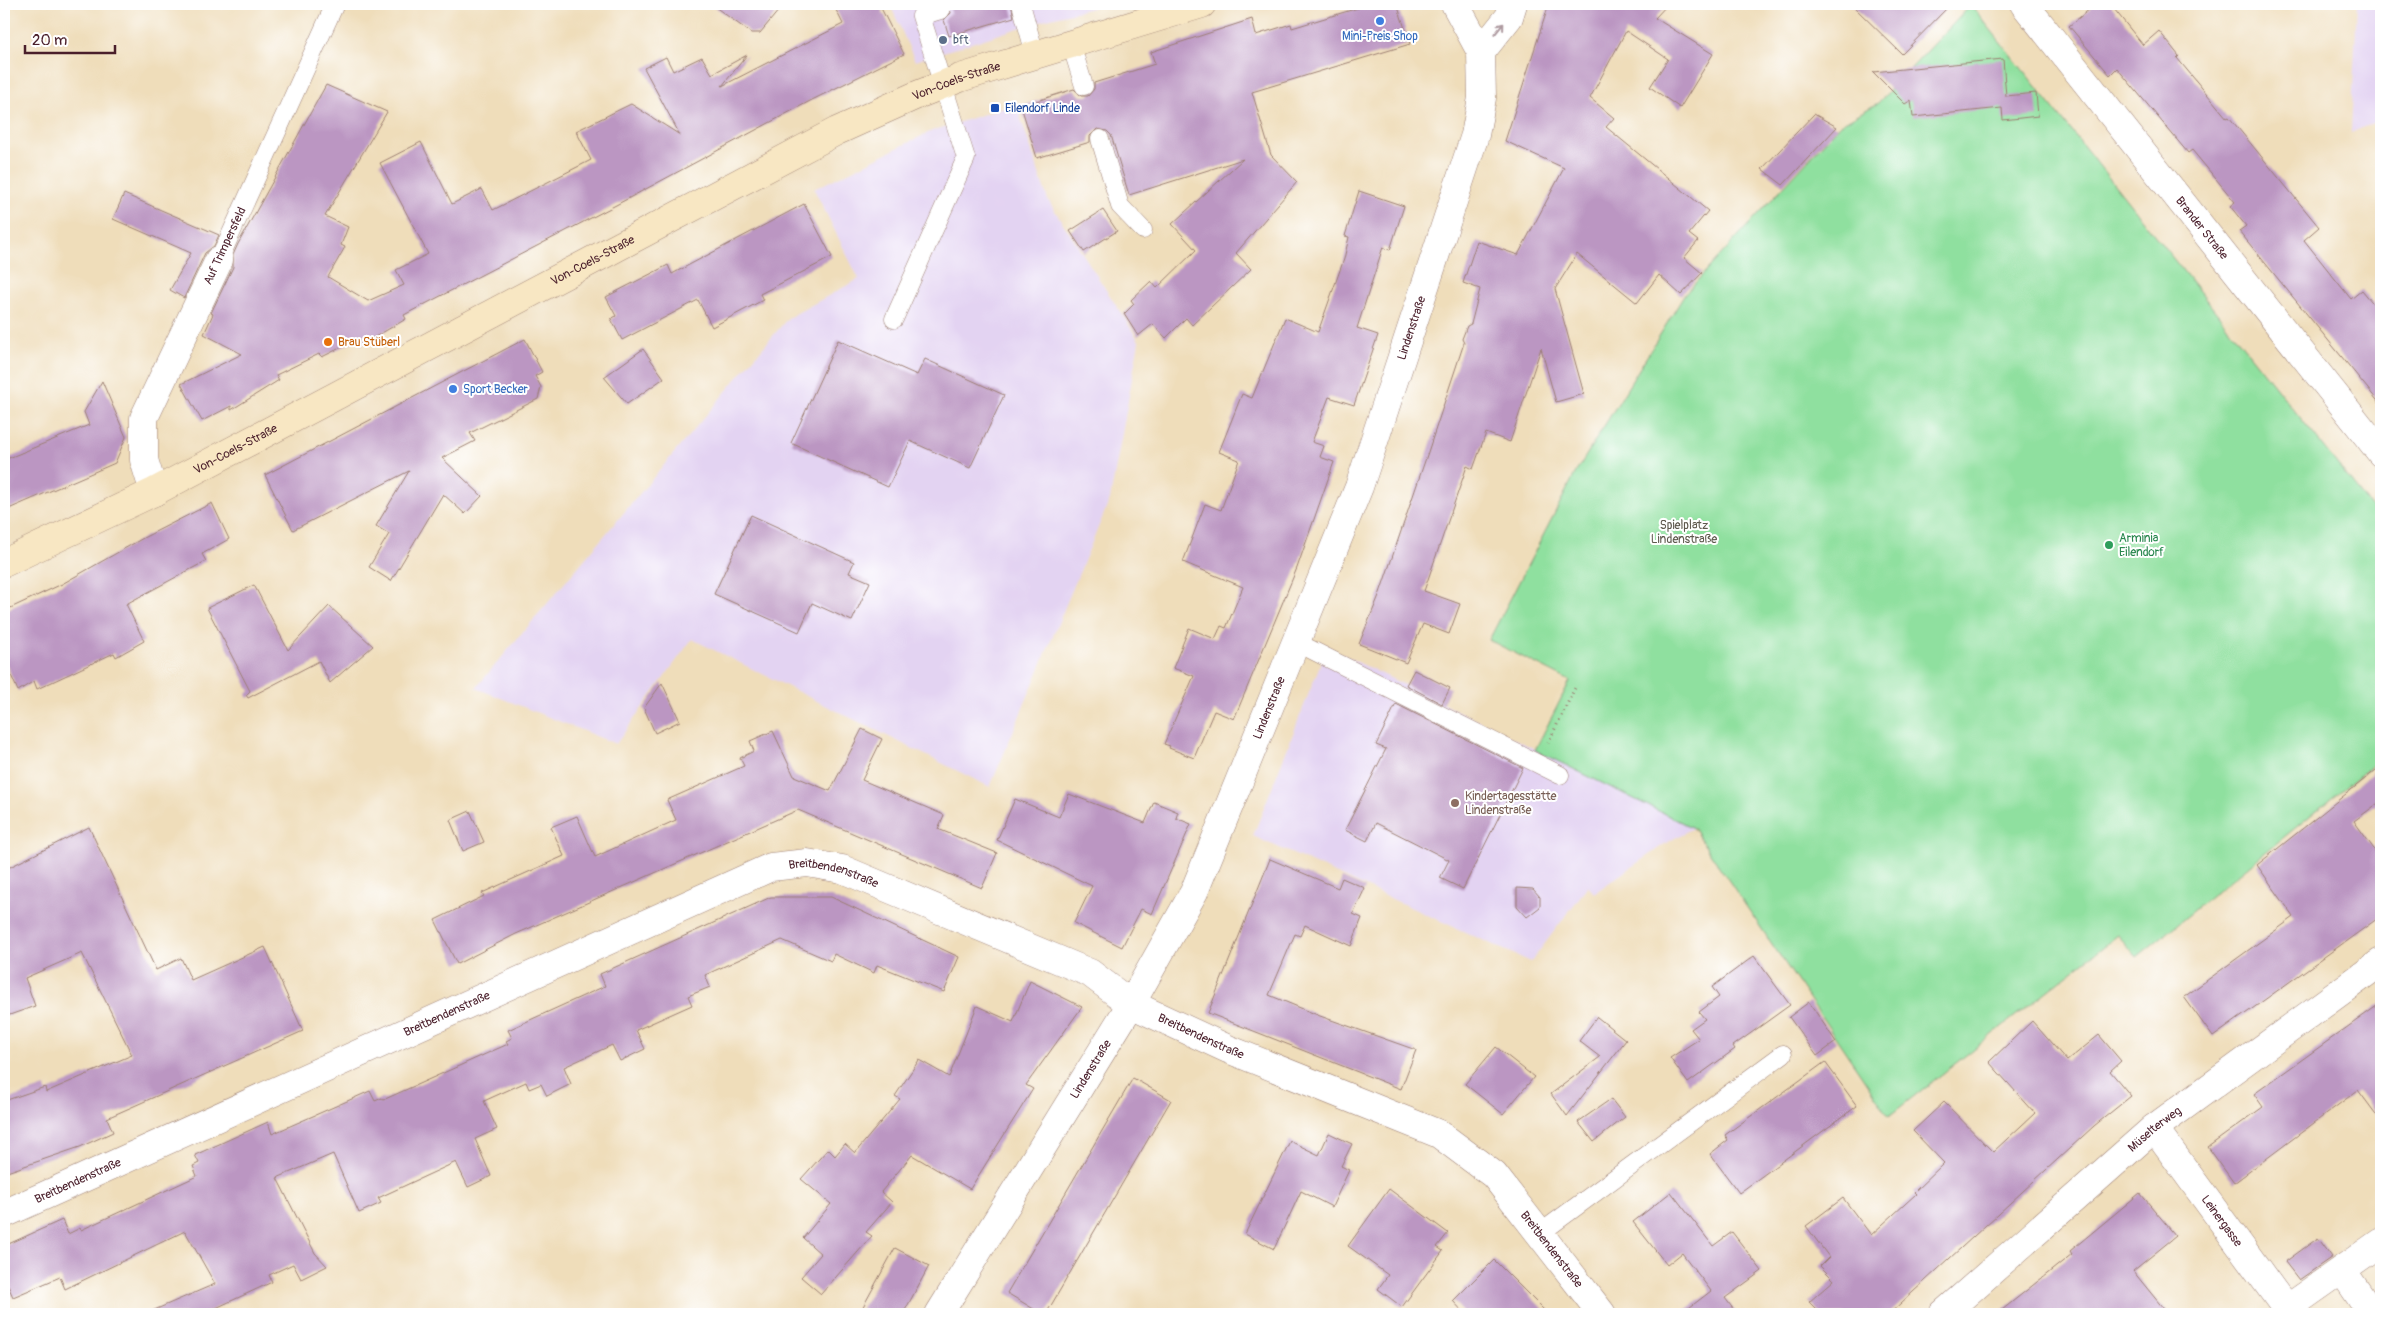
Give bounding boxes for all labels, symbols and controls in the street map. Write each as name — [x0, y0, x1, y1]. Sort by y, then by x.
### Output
marker: Mini-Preis Shop — [1374, 15, 1386, 27]
scale bar — [25, 22, 115, 54]
one-way arrow — [1494, 23, 1505, 36]
place label: Mini-Preis Shop — [1342, 29, 1418, 44]
text: 20 m — [32, 31, 67, 50]
place label: bft — [953, 33, 969, 48]
marker: bft — [937, 34, 949, 46]
street label: Von-Coels-Straße — [910, 59, 1002, 104]
place label: Eilendorf Linde — [1005, 101, 1080, 116]
marker: Eilendorf Linde — [989, 102, 1001, 114]
street label: Brander Straße — [2172, 193, 2232, 262]
street label: Auf Trimpersfeld — [200, 205, 250, 287]
street label: Von-Coels-Straße — [548, 232, 637, 289]
street label: Lindenstraße — [1394, 294, 1429, 362]
place label: Brau Stüberl — [338, 335, 400, 350]
marker: Brau Stüberl — [322, 336, 334, 348]
place label: Sport Becker — [463, 382, 529, 397]
marker: Sport Becker — [447, 383, 459, 395]
street label: Von-Coels-Straße — [191, 421, 280, 477]
park label: Spielplatz Lindenstraße — [1651, 518, 1717, 547]
place label: Arminia Eilendorf — [2119, 531, 2164, 560]
marker: Arminia Eilendorf — [2103, 539, 2115, 551]
street label: Lindenstraße — [1250, 674, 1289, 741]
place label: Kindertagesstätte Lindenstraße — [1465, 789, 1557, 818]
marker: Kindertagesstätte Lindenstraße — [1449, 797, 1461, 809]
street label: Breitbendenstraße — [788, 855, 881, 891]
street label: Breitbendenstraße — [401, 988, 492, 1040]
street label: Breitbendenstraße — [1156, 1010, 1246, 1062]
street label: Lindenstraße — [1067, 1037, 1115, 1101]
street label: Müselterweg — [2125, 1103, 2184, 1155]
street label: Breitbendenstraße — [32, 1155, 123, 1207]
street label: Leinergasse — [2198, 1192, 2246, 1250]
street label: Breitbendenstraße — [1517, 1208, 1586, 1291]

